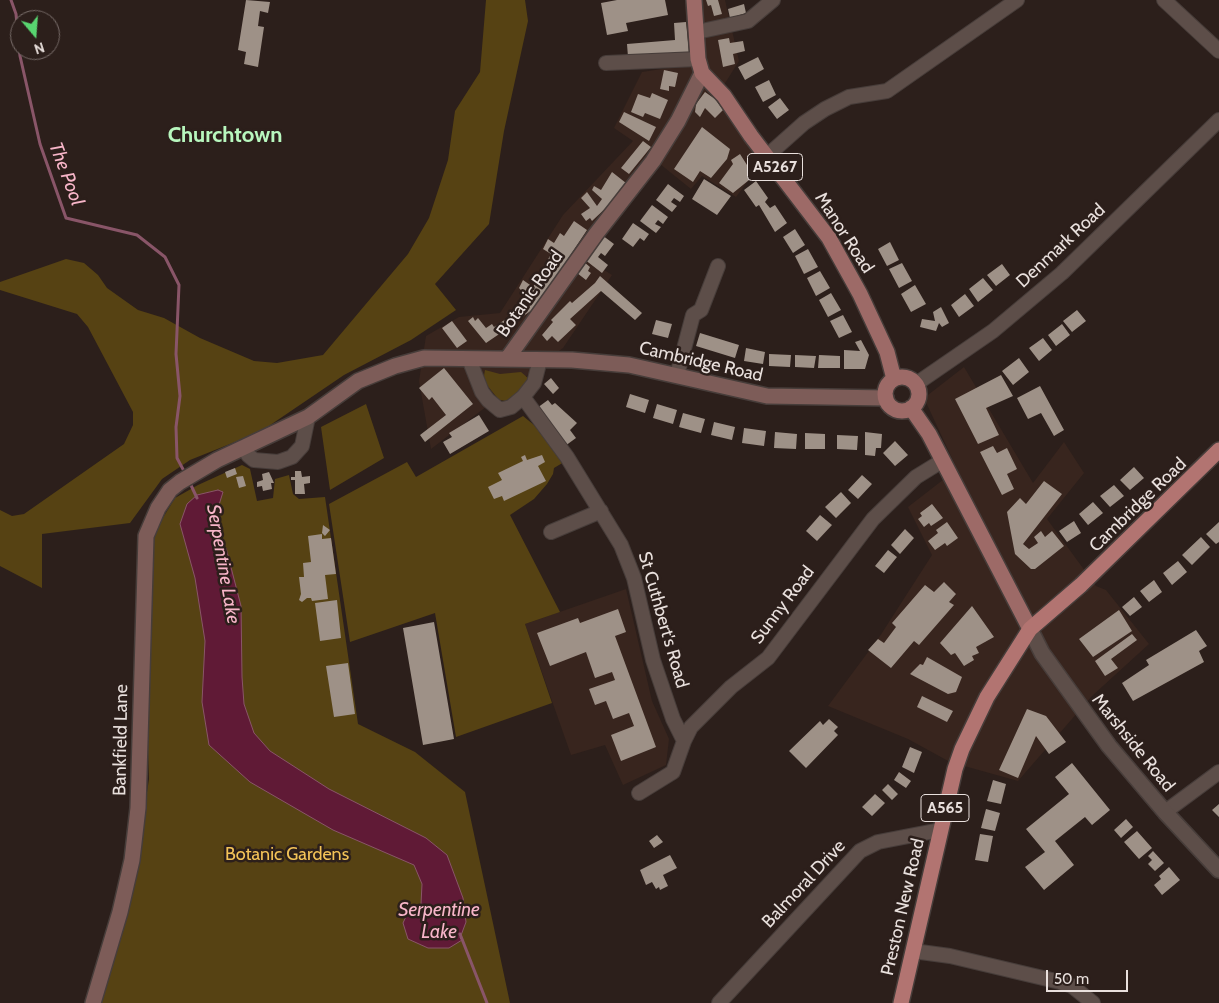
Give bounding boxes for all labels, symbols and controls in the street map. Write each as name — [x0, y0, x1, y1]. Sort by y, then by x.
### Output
north arrow — [10, 10, 60, 60]
text: N — [32, 38, 47, 58]
district label: Churchtown — [168, 123, 282, 149]
water label: The Pool — [44, 139, 88, 209]
road number: A5267 — [748, 154, 802, 180]
street label: Manor Road — [810, 189, 878, 277]
street label: Denmark Road — [1012, 199, 1110, 293]
street label: Botanic Road — [492, 247, 568, 341]
street label: Cambridge Road — [637, 337, 765, 387]
street label: Cambridge Road — [1085, 453, 1191, 557]
water label: Serpentine Lake — [201, 502, 245, 626]
street label: St Cuthbert's Road — [633, 549, 693, 691]
street label: Sunny Road — [747, 562, 819, 648]
street label: Bankfield Lane — [109, 684, 133, 796]
street label: Marshside Road — [1087, 690, 1179, 796]
road number: A565 — [921, 794, 969, 821]
street label: Balmoral Drive — [758, 836, 850, 932]
street label: Preston New Road — [877, 836, 929, 978]
park label: Botanic Gardens — [225, 844, 349, 866]
water label: Serpentine Lake — [398, 899, 480, 943]
scale bar — [1049, 960, 1132, 992]
text: 50 m — [1054, 970, 1089, 988]

